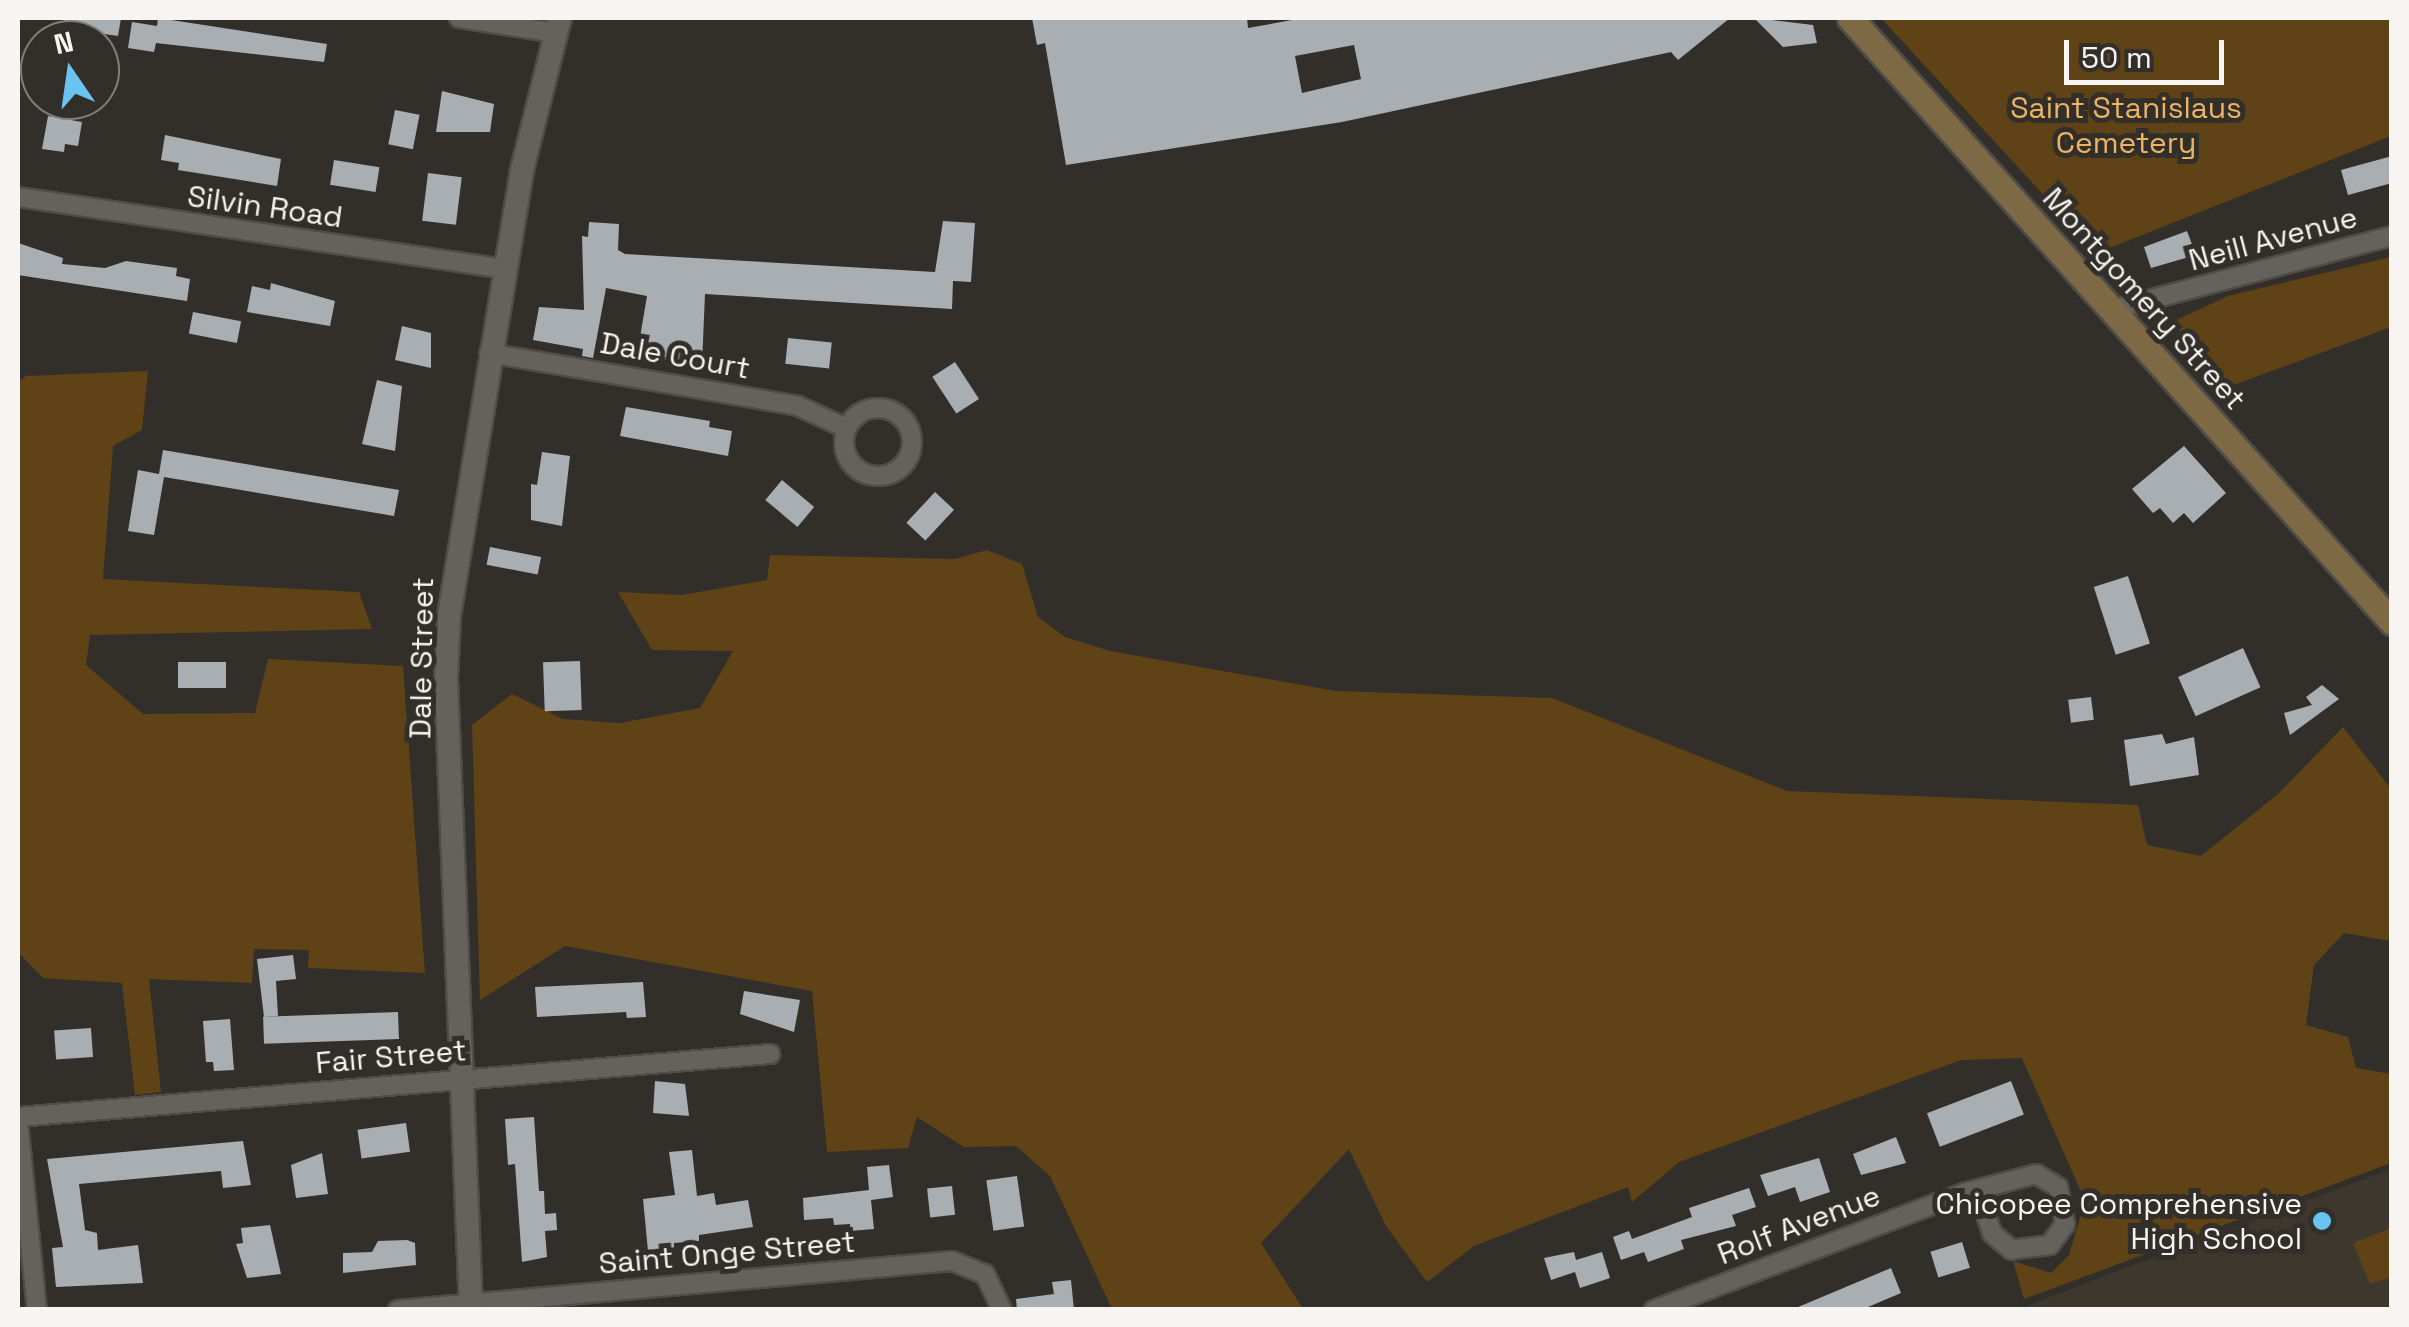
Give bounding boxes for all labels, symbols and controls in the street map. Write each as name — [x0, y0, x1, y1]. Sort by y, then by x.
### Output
north arrow — [20, 20, 120, 120]
scale bar — [2069, 20, 2229, 82]
text: N — [51, 23, 77, 62]
text: 50 m — [2081, 38, 2152, 77]
park label: Saint Stanislaus Cemetery — [2010, 90, 2242, 160]
street label: Silvin Road — [185, 178, 345, 236]
street label: Montgomery Street — [2035, 181, 2253, 417]
street label: Neill Avenue — [2185, 199, 2361, 279]
street label: Dale Court — [597, 325, 753, 387]
street label: Dale Street — [403, 577, 441, 739]
street label: Fair Street — [314, 1032, 468, 1082]
street label: Rolf Avenue — [1712, 1177, 1886, 1273]
place label: Chicopee Comprehensive High School — [1936, 1186, 2302, 1256]
marker: Chicopee Comprehensive High School — [2311, 1210, 2333, 1232]
street label: Saint Onge Street — [597, 1224, 857, 1282]

